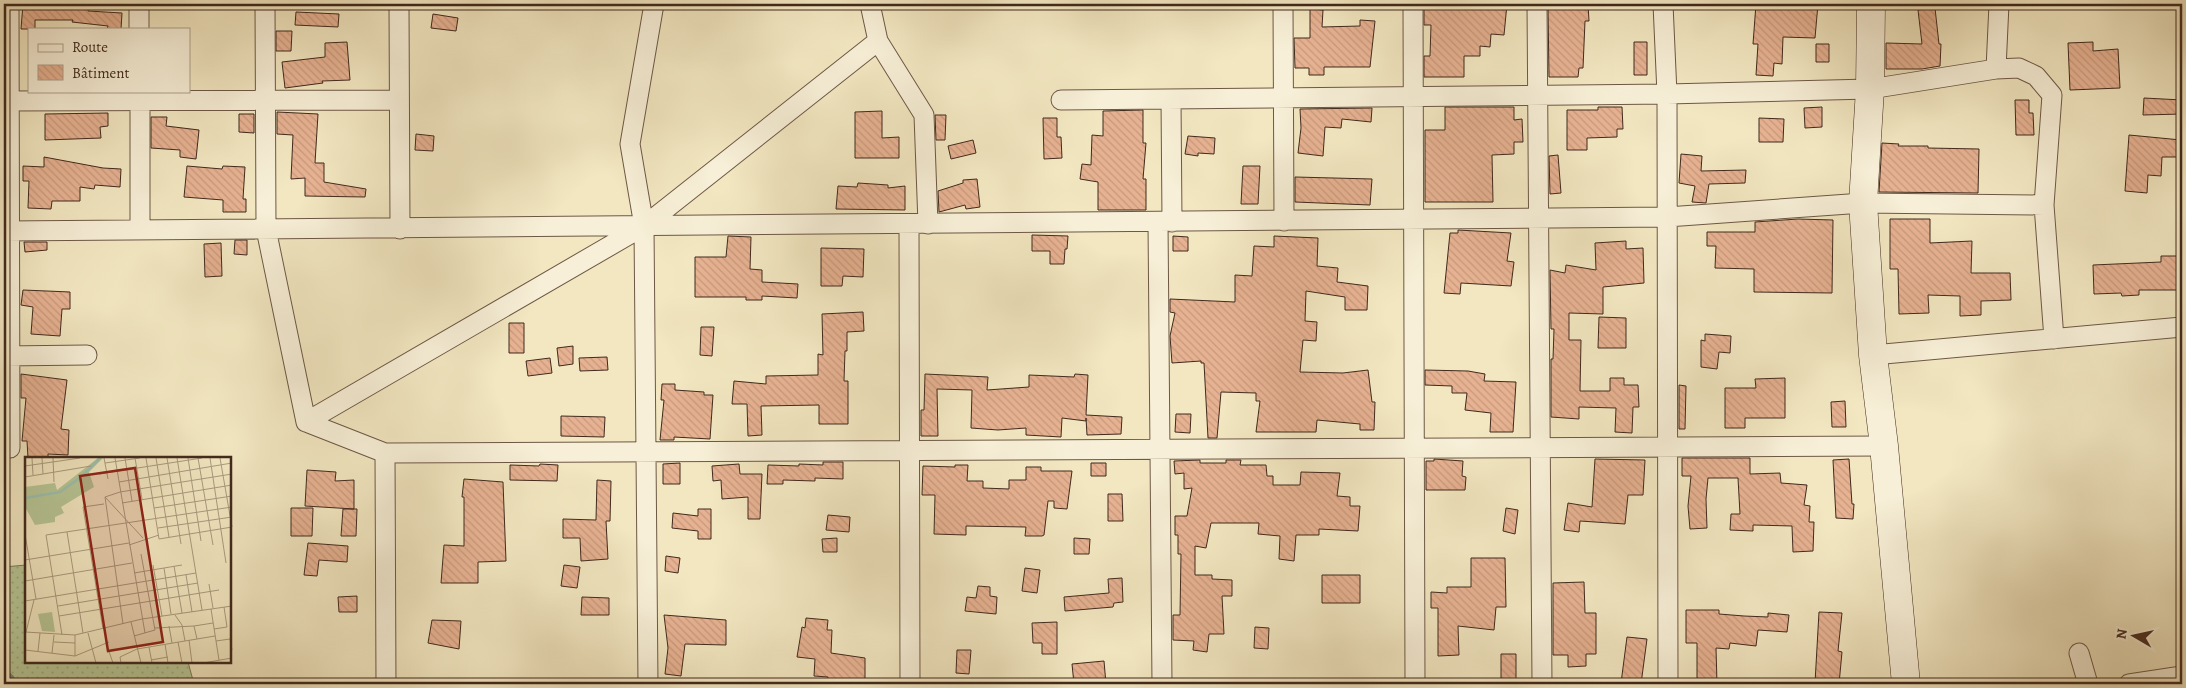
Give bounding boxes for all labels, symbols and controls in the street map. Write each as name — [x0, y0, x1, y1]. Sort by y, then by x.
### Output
legend — [28, 28, 190, 92]
text: Route — [72, 37, 108, 57]
text: Bâtiment — [72, 63, 130, 83]
inset map — [25, 457, 231, 663]
north arrow — [2108, 610, 2158, 660]
text: N — [2111, 628, 2132, 641]

